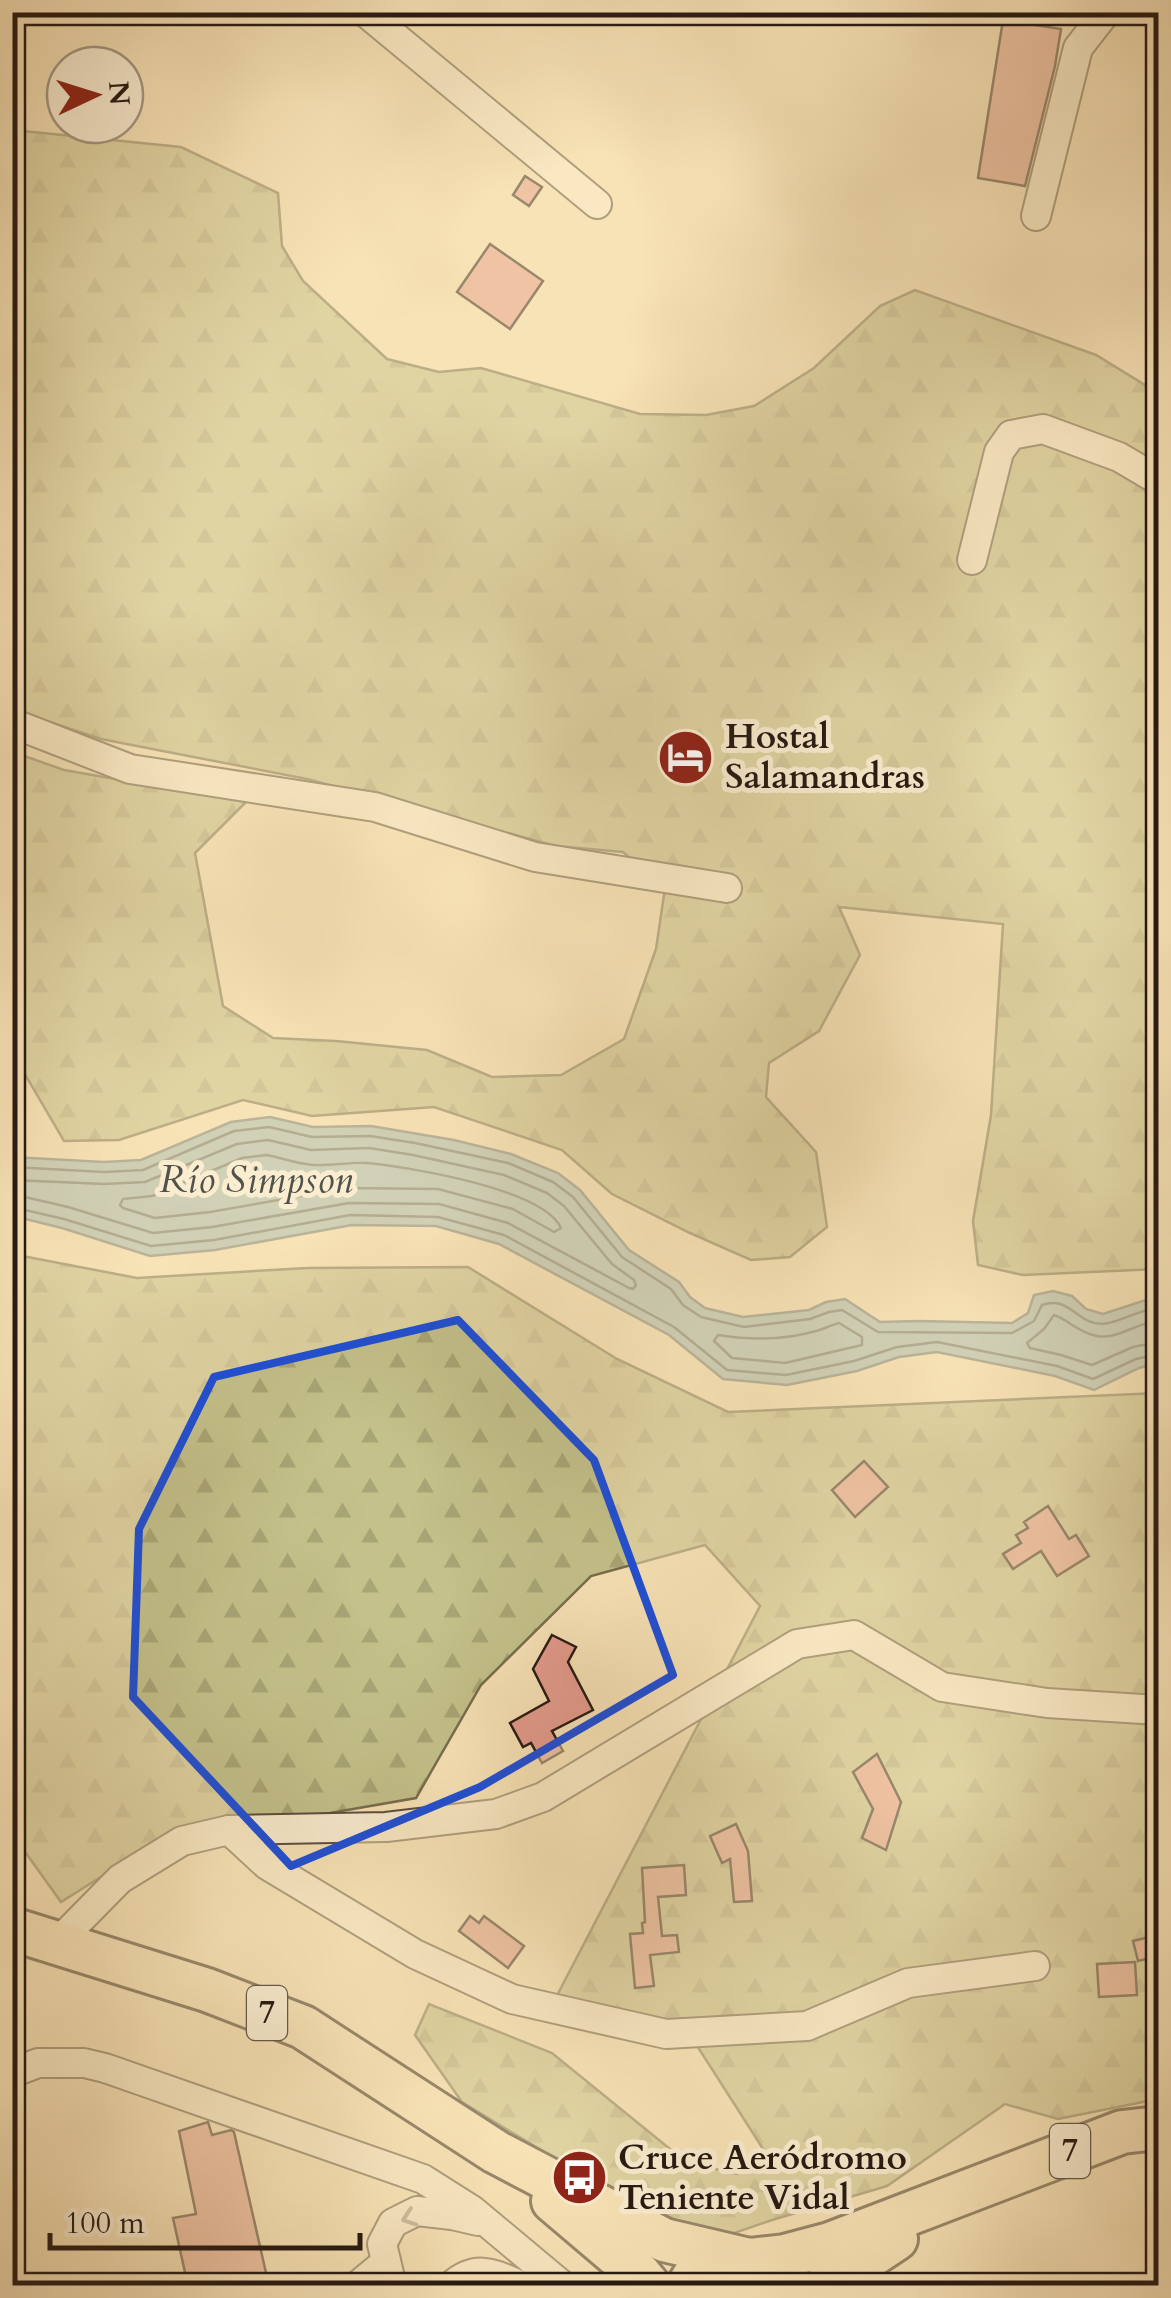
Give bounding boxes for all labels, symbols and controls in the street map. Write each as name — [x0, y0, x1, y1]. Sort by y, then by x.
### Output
north arrow — [45, 45, 145, 145]
text: N — [99, 80, 139, 107]
place label: Hostal Salamandras — [725, 713, 925, 801]
hotel icon: Hostal Salamandras — [656, 727, 716, 787]
water label: Río Simpson — [159, 1154, 353, 1206]
road number: 7 — [247, 1986, 287, 2040]
road number: 7 — [1050, 2124, 1090, 2178]
place label: Cruce Aeródromo Teniente Vidal — [618, 2134, 907, 2222]
bus stop icon: Cruce Aeródromo Teniente Vidal — [549, 2148, 609, 2208]
scale bar — [50, 2188, 360, 2250]
text: 100 m — [65, 2203, 145, 2244]
one-way arrow — [401, 2206, 419, 2226]

